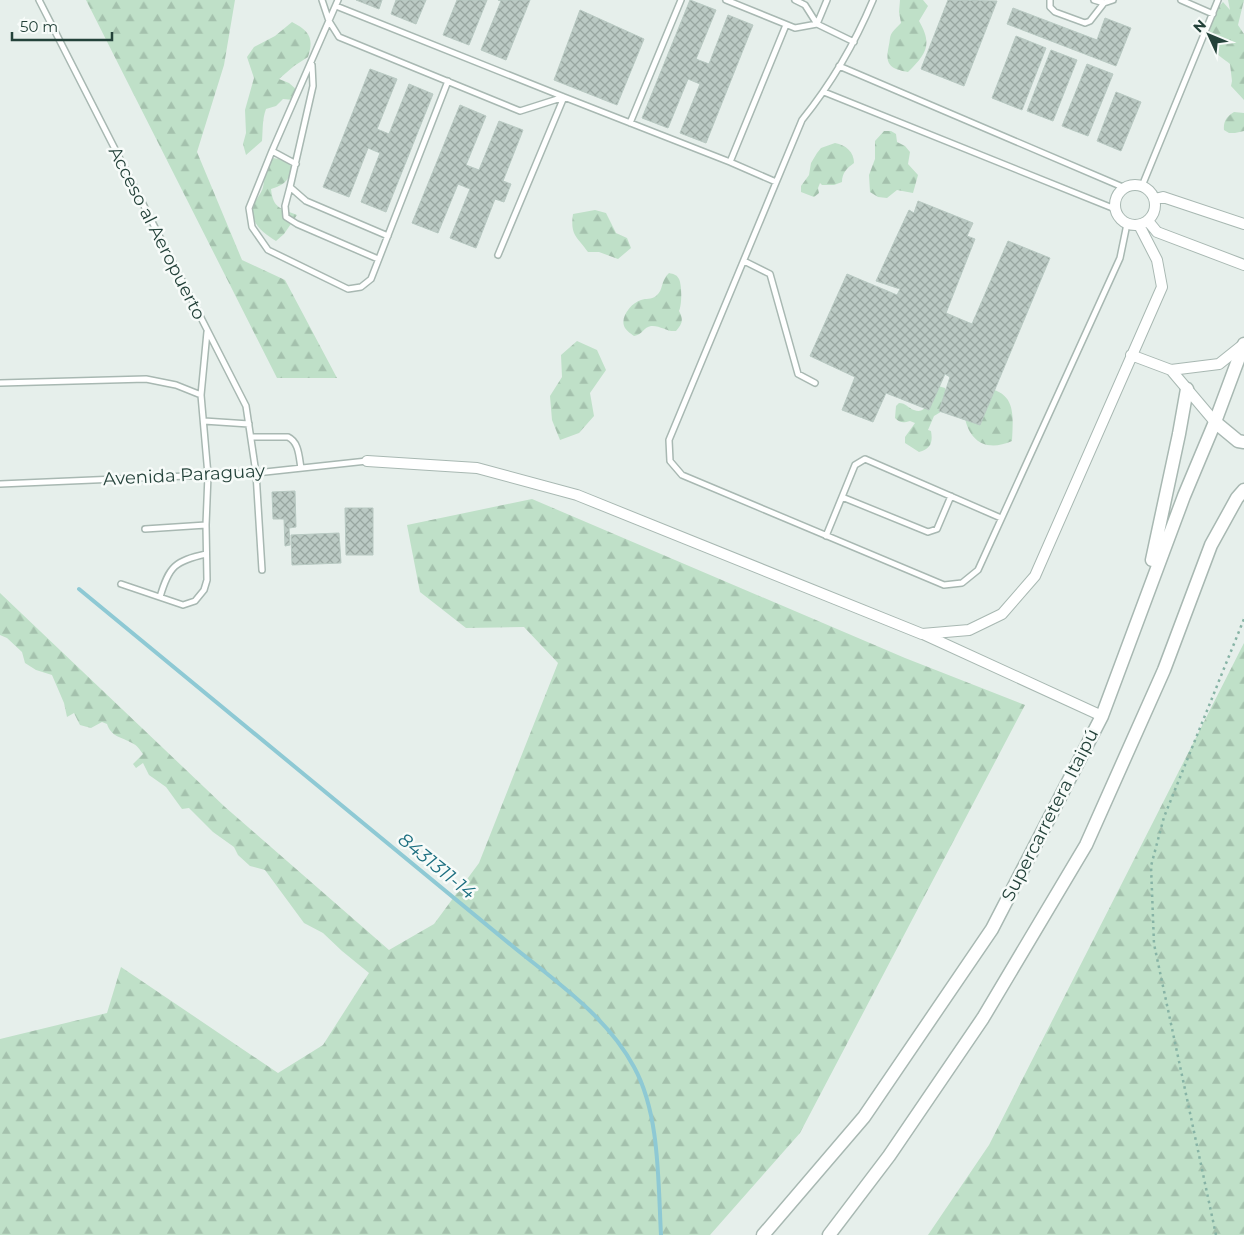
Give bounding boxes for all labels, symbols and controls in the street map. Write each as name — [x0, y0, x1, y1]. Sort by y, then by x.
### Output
scale bar — [12, 10, 112, 42]
north arrow — [1184, 10, 1234, 60]
text: N — [1189, 16, 1210, 36]
text: 50 m — [20, 17, 58, 36]
street label: Acceso al Aeropuerto — [104, 143, 210, 323]
street label: Avenida Paraguay — [102, 460, 266, 490]
street label: Supercarretera Itaipú — [997, 725, 1103, 905]
water label: 8431311-14 — [394, 828, 481, 904]

